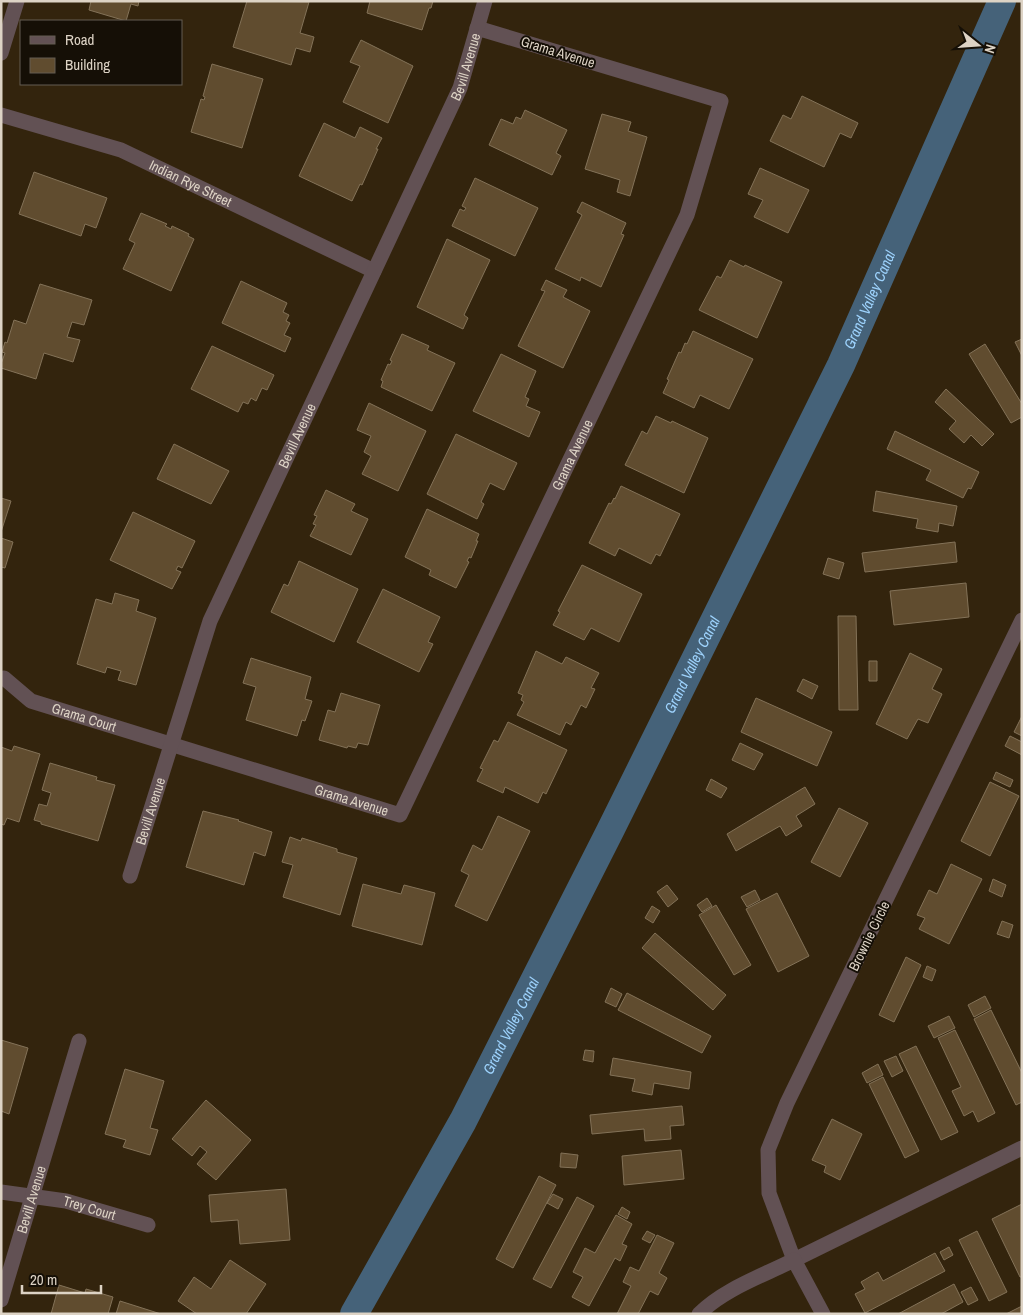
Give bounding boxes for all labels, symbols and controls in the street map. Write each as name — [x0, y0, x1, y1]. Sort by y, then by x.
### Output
legend — [20, 20, 182, 85]
north arrow — [953, 20, 1003, 70]
text: Road — [65, 29, 94, 50]
street label: Bevill Avenue — [446, 31, 484, 103]
street label: Grama Avenue — [519, 32, 597, 72]
text: N — [981, 42, 1000, 55]
text: Building — [65, 54, 110, 75]
street label: Indian Rye Street — [146, 156, 235, 211]
water label: Grand Valley Canal — [838, 247, 900, 352]
street label: Bevill Avenue — [274, 400, 320, 471]
street label: Grama Avenue — [548, 416, 597, 493]
water label: Grand Valley Canal — [659, 613, 725, 717]
street label: Grama Court — [50, 699, 118, 736]
street label: Bevill Avenue — [131, 775, 169, 847]
street label: Grama Avenue — [312, 780, 391, 820]
street label: Brownie Circle — [844, 898, 894, 974]
water label: Grand Valley Canal — [477, 974, 544, 1078]
street label: Bevill Avenue — [13, 1164, 50, 1235]
street label: Trey Court — [61, 1192, 118, 1224]
scale bar — [22, 1262, 101, 1294]
text: 20 m — [30, 1269, 57, 1290]

